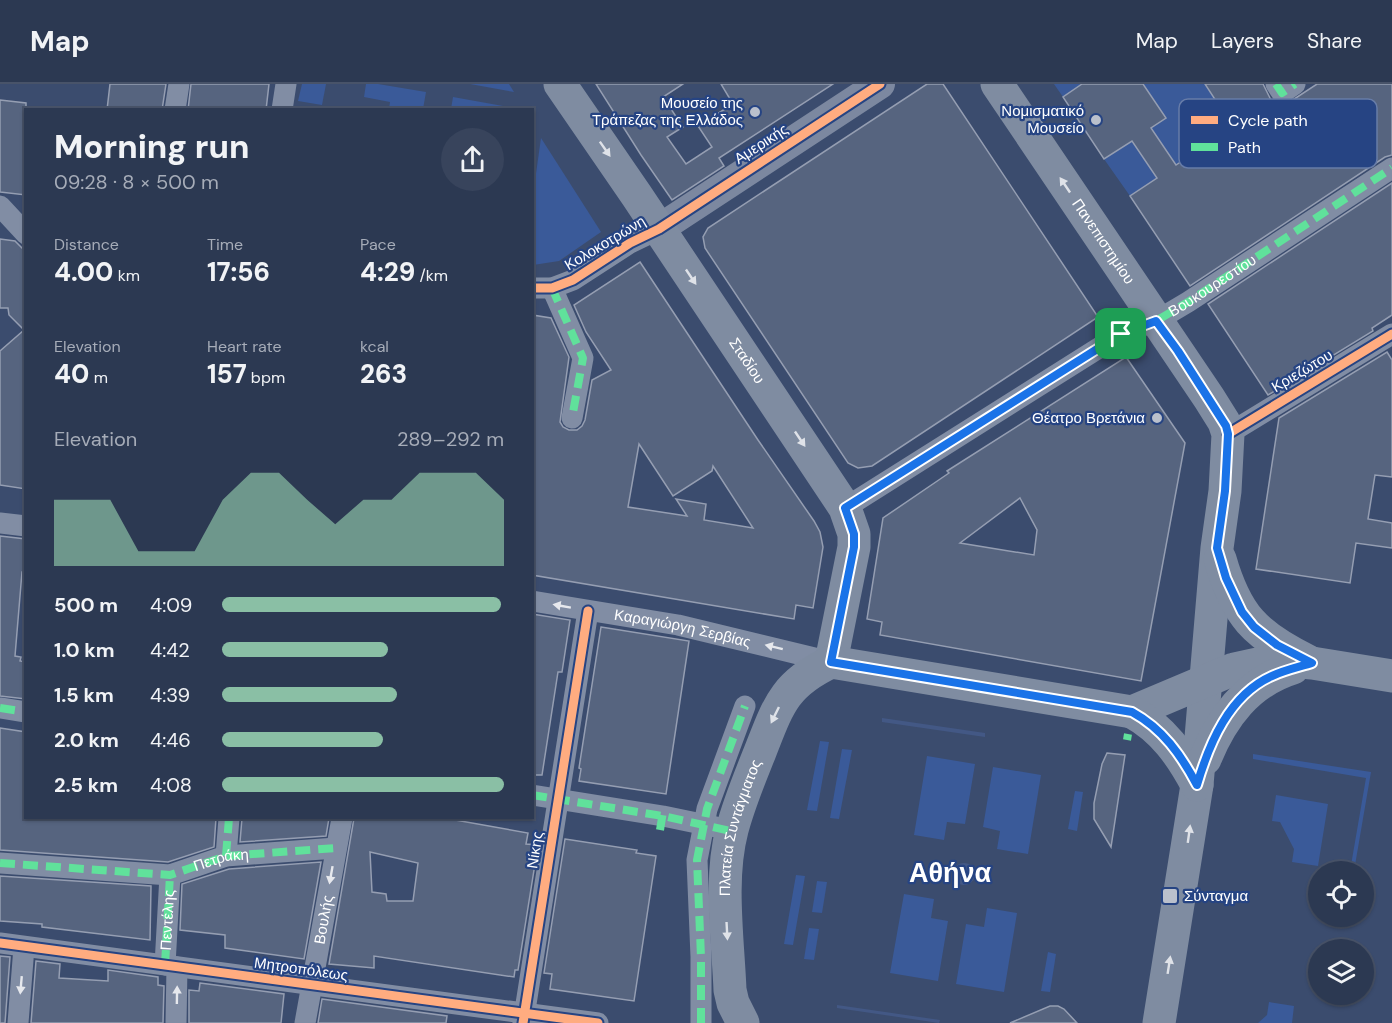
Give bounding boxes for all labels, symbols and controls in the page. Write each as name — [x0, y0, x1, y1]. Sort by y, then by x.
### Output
text: Map — [30, 23, 90, 60]
text: Map — [1136, 27, 1178, 55]
text: Layers — [1211, 27, 1274, 55]
text: Share — [1307, 27, 1362, 55]
place label: Μουσείο της Τράπεζας της Ελλάδος — [592, 93, 743, 130]
legend — [1179, 99, 1377, 168]
place label: Νομισματικό Μουσείο — [1001, 101, 1084, 138]
marker: Μουσείο της Τράπεζας της Ελλάδος — [748, 105, 762, 119]
text: Cycle path — [1228, 110, 1308, 131]
marker: Νομισματικό Μουσείο — [1089, 113, 1103, 127]
street label: Αμερικής — [730, 119, 792, 169]
text: Morning run — [54, 125, 249, 168]
button: share — [441, 128, 504, 191]
text: Path — [1228, 137, 1261, 158]
one-way arrow — [599, 141, 611, 157]
text: 09:28 · 8 × 500 m — [54, 169, 219, 195]
one-way arrow — [1060, 177, 1071, 193]
street label: Πανεπιστημίου — [1067, 195, 1139, 288]
street label: Κολοκοτρώνη — [561, 211, 649, 275]
text: Distance — [54, 234, 119, 255]
text: Time — [207, 234, 243, 255]
text: Pace — [360, 234, 396, 255]
street label: Βουκουρεστίου — [1165, 250, 1260, 321]
text: 4.00 — [54, 255, 113, 289]
text: 17:56 — [207, 255, 270, 289]
text: 4:29 — [360, 255, 415, 289]
text: km — [113, 265, 140, 286]
text: /km — [415, 265, 448, 286]
one-way arrow — [685, 269, 696, 285]
pin — [1095, 308, 1146, 359]
icon: arrive — [1104, 317, 1137, 350]
street label: Σταδίου — [724, 334, 769, 388]
text: Elevation — [54, 336, 121, 357]
text: Heart rate — [207, 336, 282, 357]
text: kcal — [360, 336, 389, 357]
street label: Κριεζώτου — [1268, 345, 1336, 397]
text: 40 — [54, 357, 89, 391]
text: 157 — [207, 357, 247, 391]
text: 263 — [360, 357, 407, 391]
text: m — [89, 367, 108, 388]
text: bpm — [247, 367, 285, 388]
place label: Θέατρο Βρετάνια — [1032, 408, 1145, 428]
marker: Θέατρο Βρετάνια — [1150, 411, 1164, 425]
text: Elevation — [54, 426, 137, 452]
text: 289–292 m — [397, 426, 504, 452]
one-way arrow — [794, 431, 805, 448]
text: 500 m — [54, 592, 118, 618]
text: 4:09 — [150, 592, 192, 618]
one-way arrow — [552, 601, 571, 610]
street label: Καραγιώργη Σερβίας — [613, 605, 753, 652]
text: 1.0 km — [54, 637, 115, 663]
text: 4:42 — [150, 637, 190, 663]
one-way arrow — [765, 642, 783, 652]
text: 1.5 km — [54, 682, 114, 708]
text: 4:39 — [150, 682, 190, 708]
one-way arrow — [770, 706, 780, 723]
text: 2.0 km — [54, 727, 119, 753]
text: 4:46 — [150, 727, 191, 753]
street label: Πλατεία Συντάγματος — [715, 756, 766, 896]
text: 2.5 km — [54, 772, 118, 798]
text: 4:08 — [150, 772, 192, 798]
one-way arrow — [1185, 825, 1194, 844]
street label: Νίκης — [522, 830, 548, 870]
street label: Πετράκη — [191, 844, 249, 876]
district label: Αθήνα — [909, 855, 992, 890]
map controls — [1308, 861, 1374, 1005]
button: locate — [1308, 861, 1374, 927]
one-way arrow — [327, 866, 336, 885]
place label: Σύνταγμα — [1184, 886, 1249, 906]
marker: Σύνταγμα — [1161, 887, 1179, 905]
street label: Πεντέλης — [156, 889, 179, 951]
street label: Βουλής — [309, 893, 338, 946]
one-way arrow — [723, 921, 732, 940]
button: layers — [1308, 939, 1374, 1005]
street label: Μητροπόλεως — [253, 953, 349, 985]
one-way arrow — [1164, 956, 1173, 975]
one-way arrow — [16, 975, 26, 994]
one-way arrow — [172, 986, 182, 1005]

